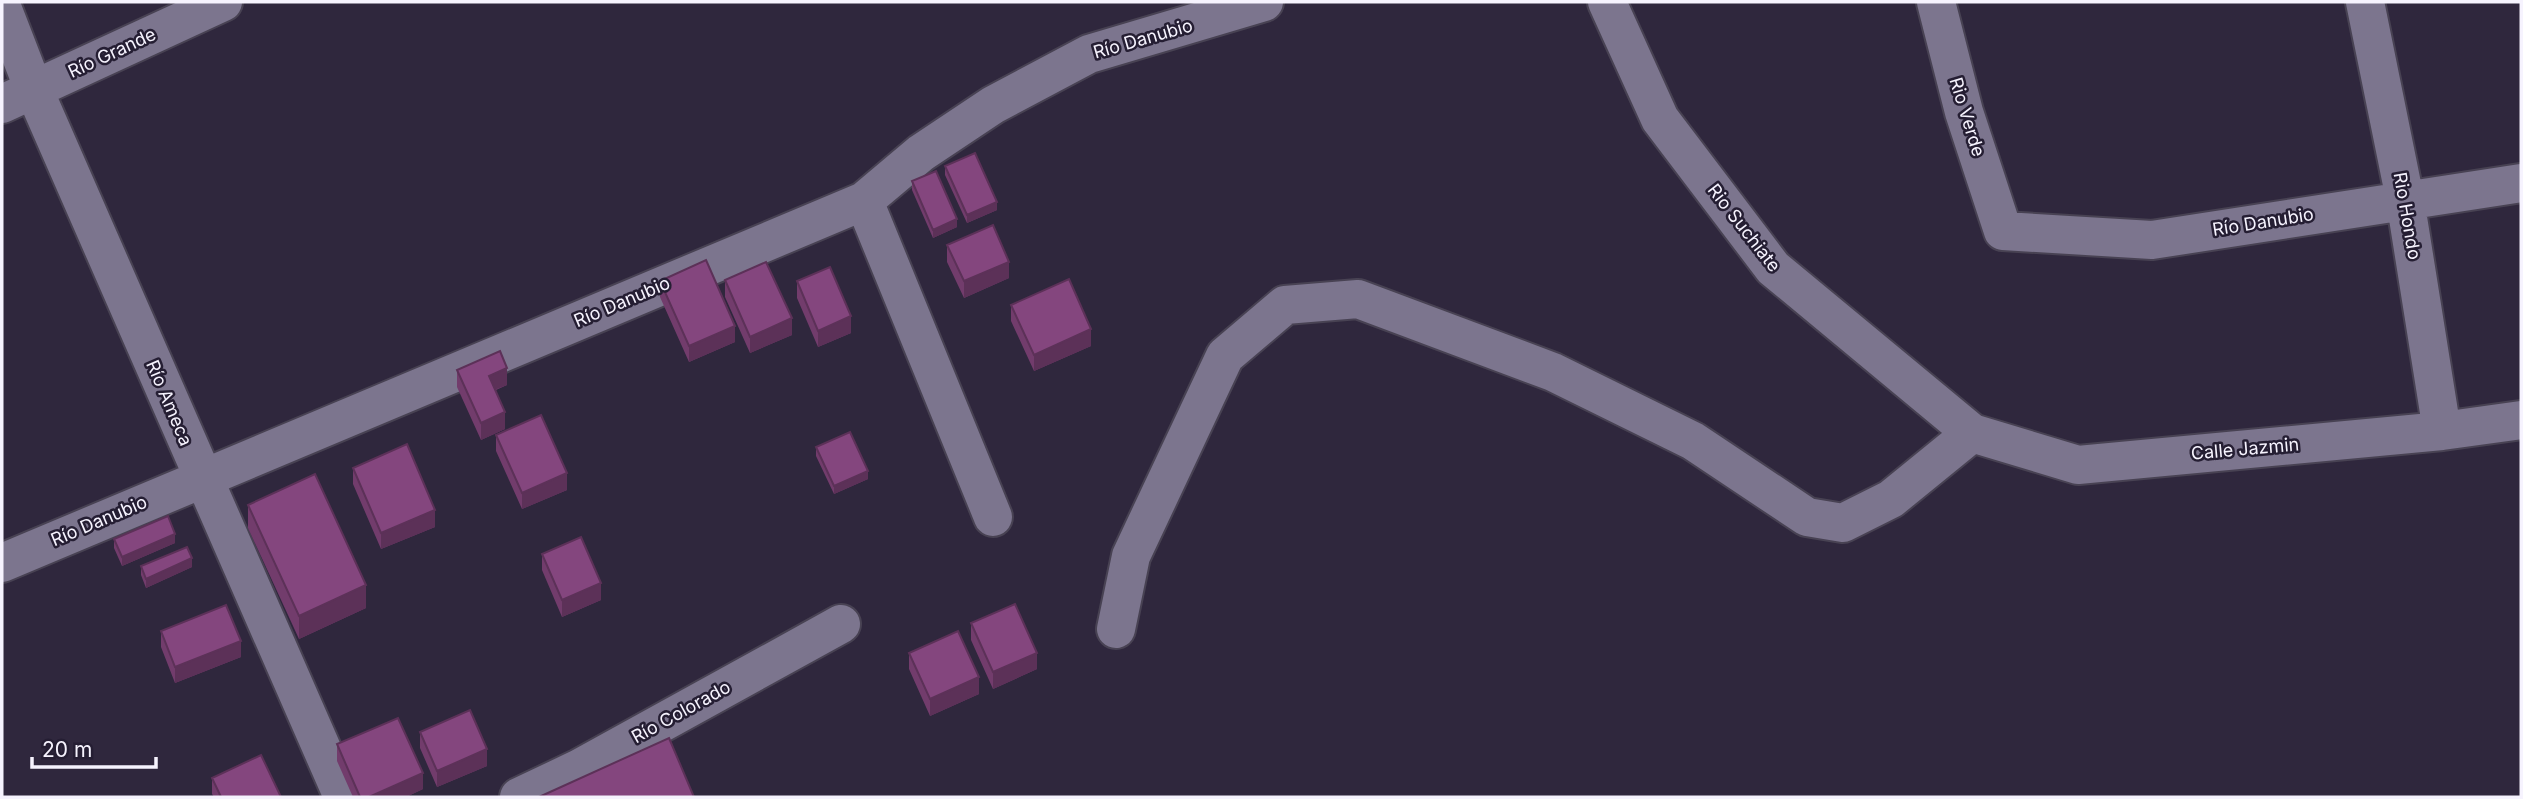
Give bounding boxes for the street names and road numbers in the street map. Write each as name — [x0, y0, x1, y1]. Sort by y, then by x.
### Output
street label: Río Danubio — [1091, 14, 1195, 63]
street label: Río Grande — [65, 23, 159, 82]
street label: Rio Verde — [1945, 75, 1989, 159]
street label: Rio Hondo — [2389, 171, 2426, 261]
street label: Rio Suchiate — [1704, 180, 1785, 276]
street label: Río Danubio — [2211, 203, 2315, 240]
street label: Río Danubio — [571, 272, 673, 331]
street label: Río Ameca — [142, 357, 197, 449]
street label: Calle Jazmin — [2190, 433, 2300, 464]
street label: Río Danubio — [48, 491, 150, 550]
street label: Río Colorado — [628, 676, 734, 747]

